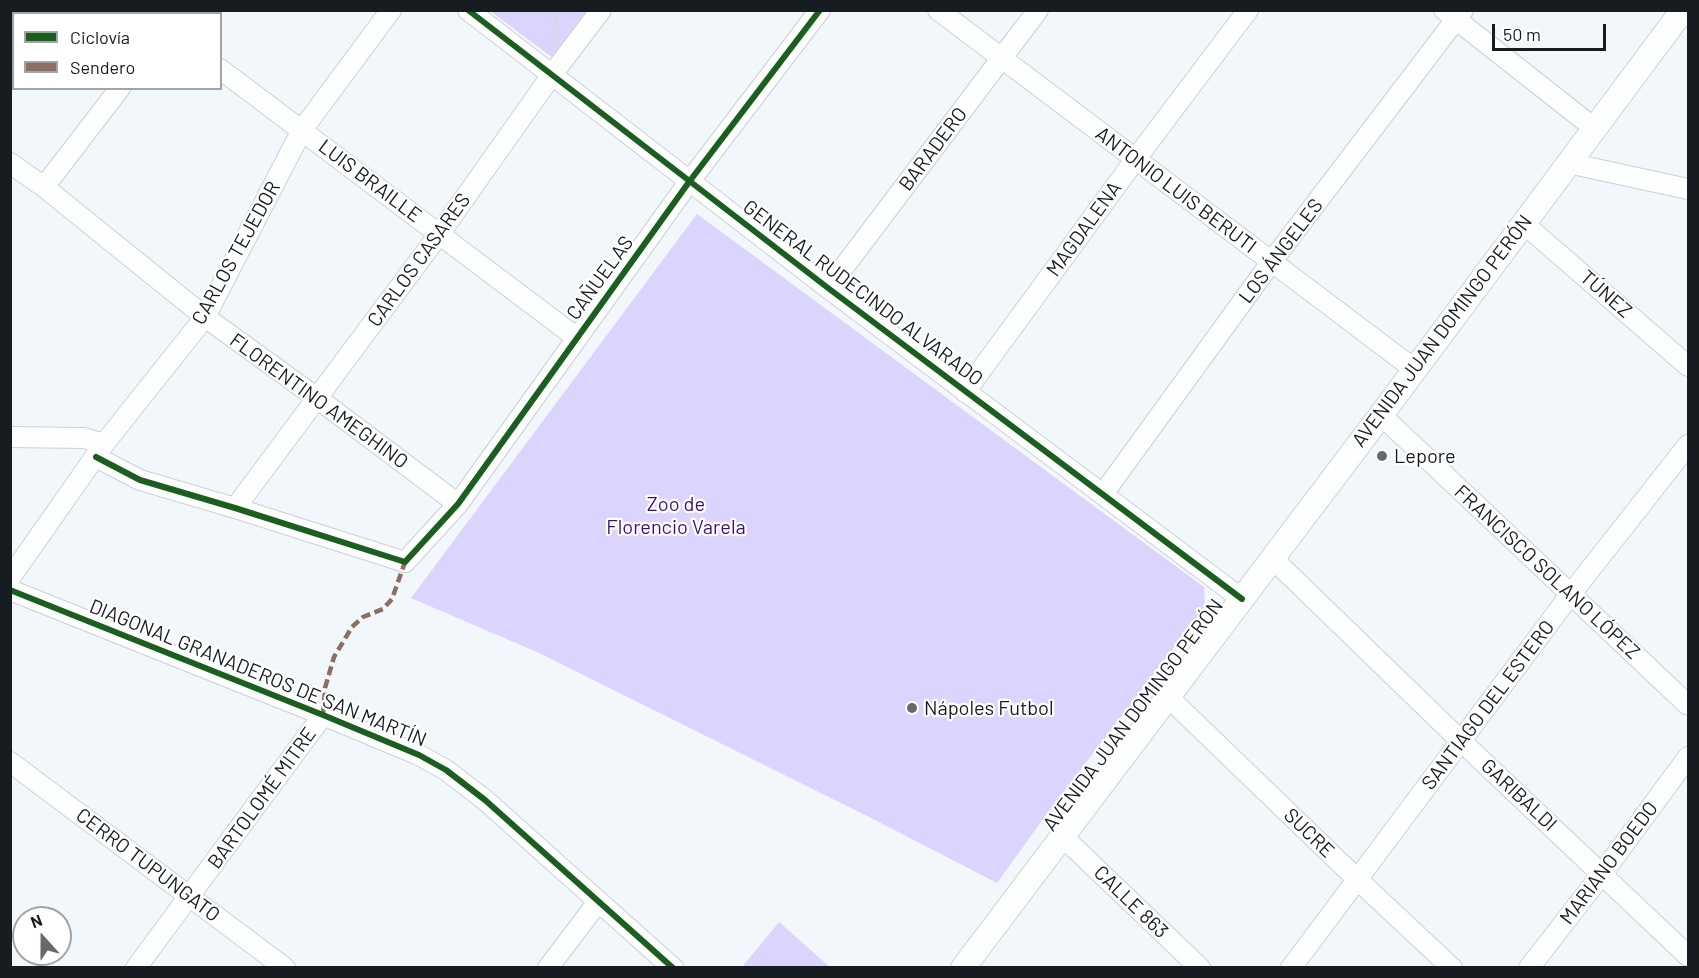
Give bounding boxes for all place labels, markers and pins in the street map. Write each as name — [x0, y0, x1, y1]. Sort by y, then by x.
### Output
place label: Lepore — [1394, 444, 1456, 468]
marker: Lepore — [1375, 449, 1389, 463]
place label: Nápoles Futbol — [924, 696, 1054, 720]
marker: Nápoles Futbol — [905, 701, 919, 715]

